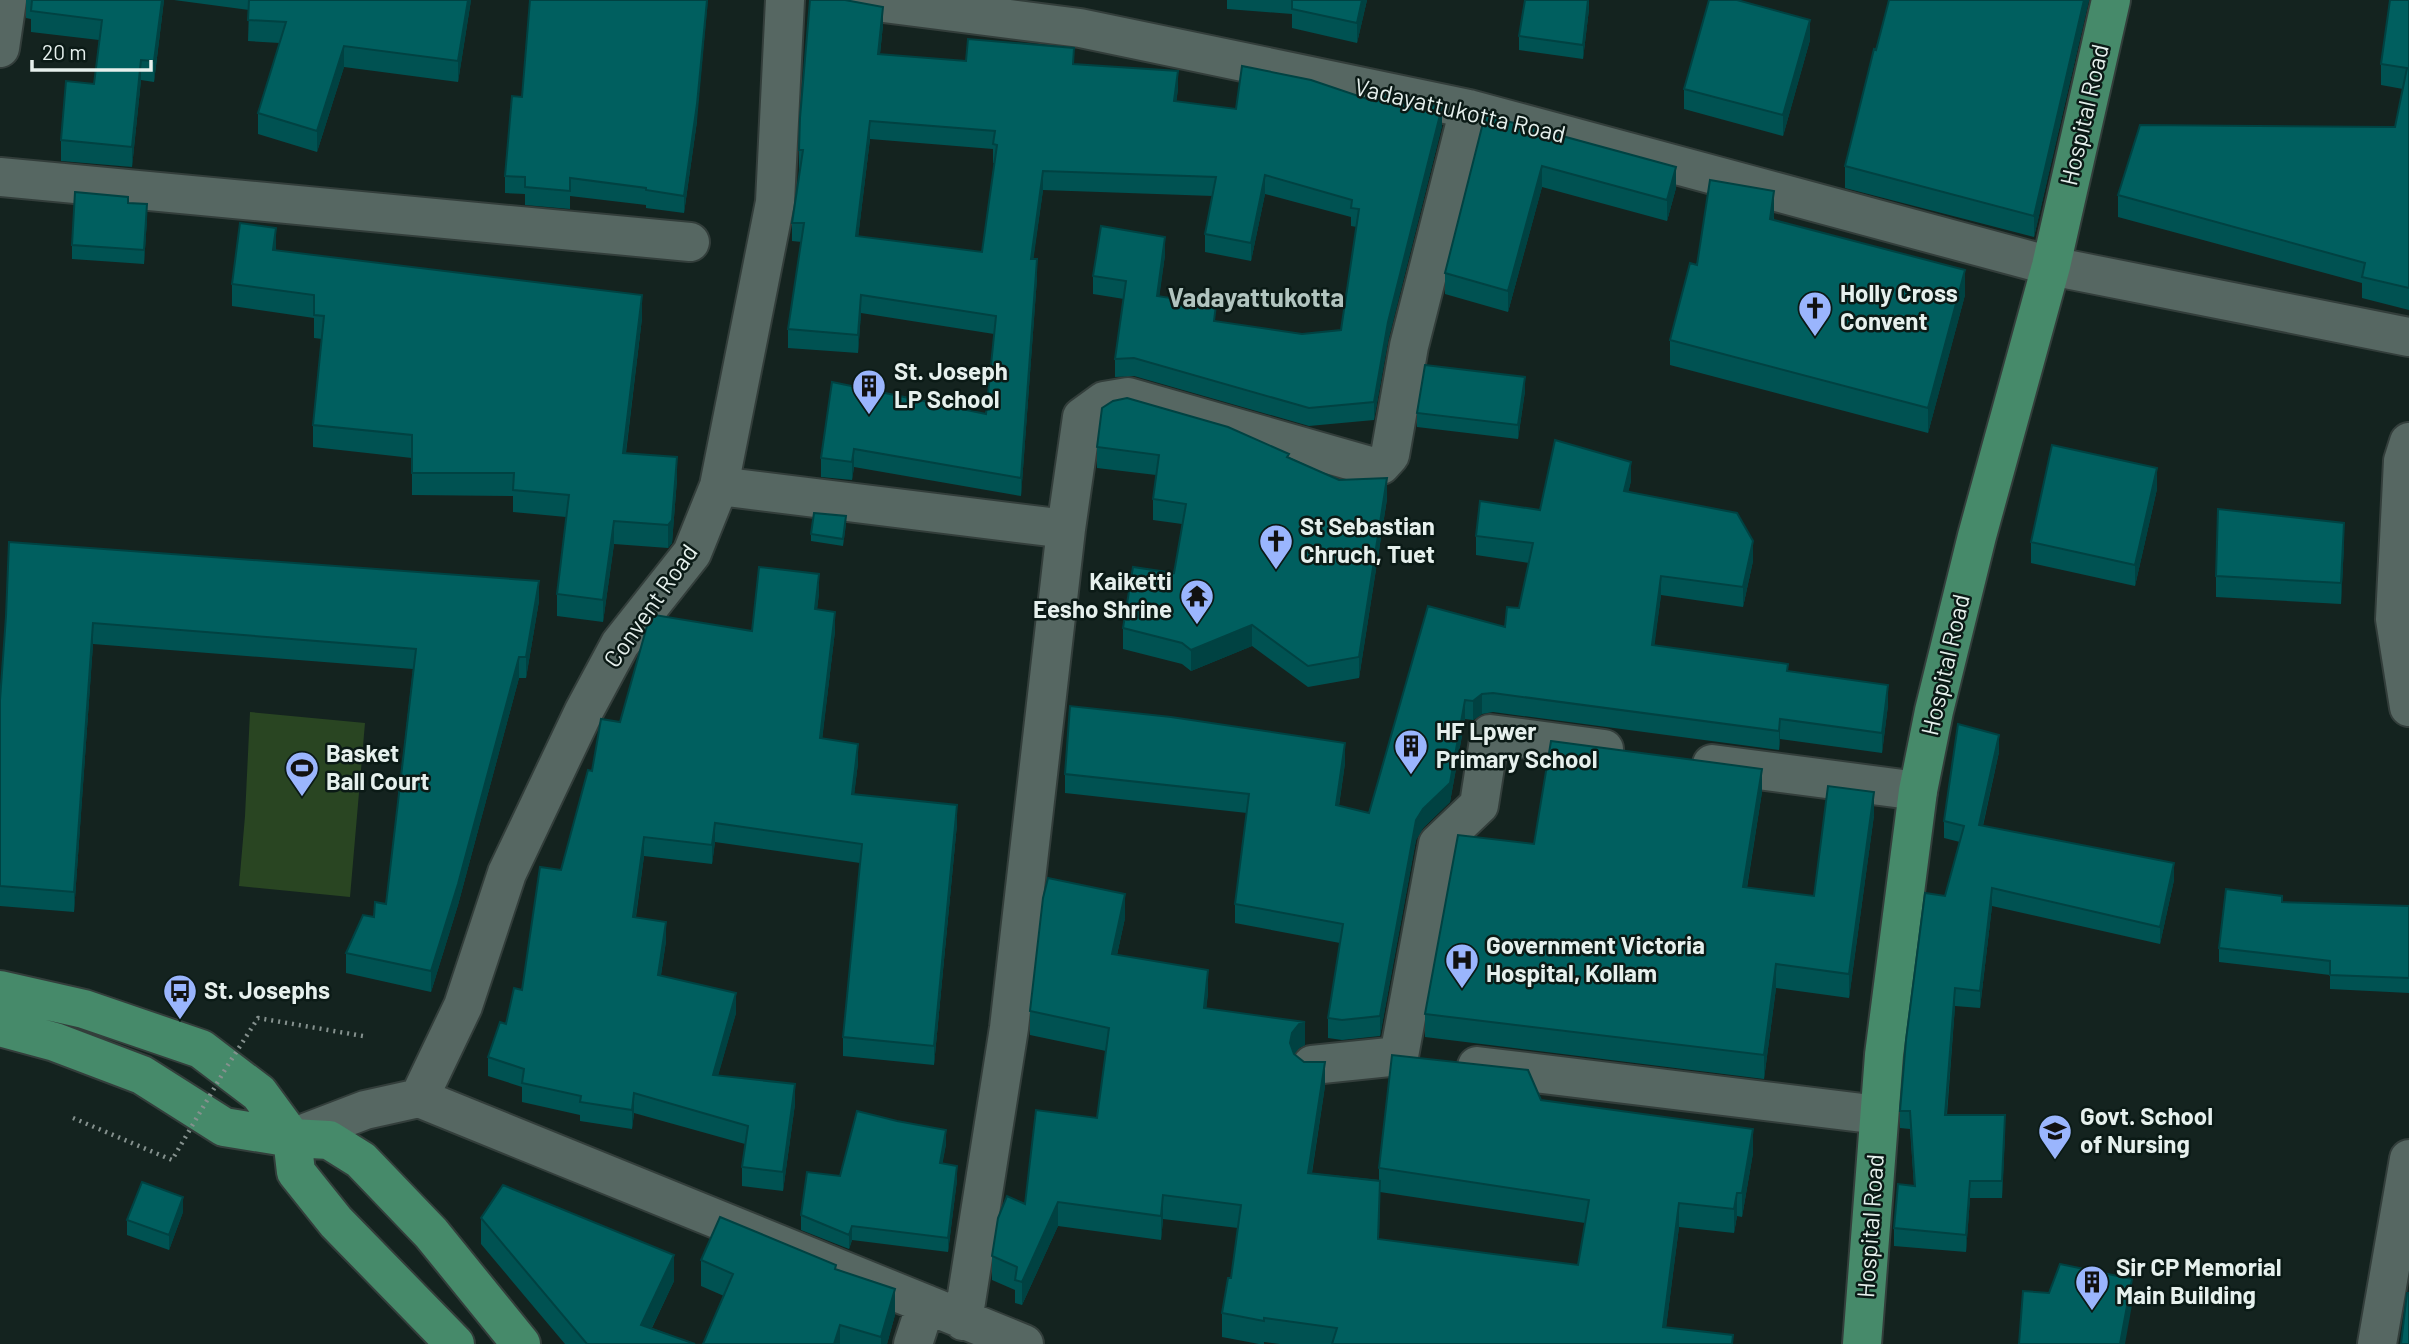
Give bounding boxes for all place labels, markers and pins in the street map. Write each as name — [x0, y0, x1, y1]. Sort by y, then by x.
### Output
place label: Holly Cross Convent — [1840, 278, 1958, 335]
church icon: Holly Cross Convent — [1796, 289, 1834, 338]
place label: St. Joseph LP School — [894, 356, 1008, 413]
building icon: St. Joseph LP School — [850, 367, 888, 416]
place label: St Sebastian Chruch, Tuet — [1300, 511, 1435, 568]
church icon: St Sebastian Chruch, Tuet — [1257, 522, 1295, 571]
place label: Kaiketti Eesho Shrine — [1033, 566, 1172, 623]
temple icon: Kaiketti Eesho Shrine — [1178, 577, 1216, 626]
place label: HF Lpwer Primary School — [1436, 716, 1598, 773]
building icon: HF Lpwer Primary School — [1392, 727, 1430, 776]
place label: Basket Ball Court — [326, 738, 429, 795]
sports icon: Basket Ball Court — [283, 749, 321, 798]
place label: Government Victoria Hospital, Kollam — [1486, 930, 1705, 987]
hospital icon: Government Victoria Hospital, Kollam — [1443, 941, 1481, 990]
bus stop icon: St. Josephs — [161, 972, 199, 1021]
place label: St. Josephs — [204, 975, 330, 1004]
place label: Govt. School of Nursing — [2080, 1101, 2213, 1158]
school or university icon: Govt. School of Nursing — [2036, 1112, 2074, 1161]
place label: Sir CP Memorial Main Building — [2116, 1252, 2282, 1309]
building icon: Sir CP Memorial Main Building — [2073, 1263, 2111, 1312]

